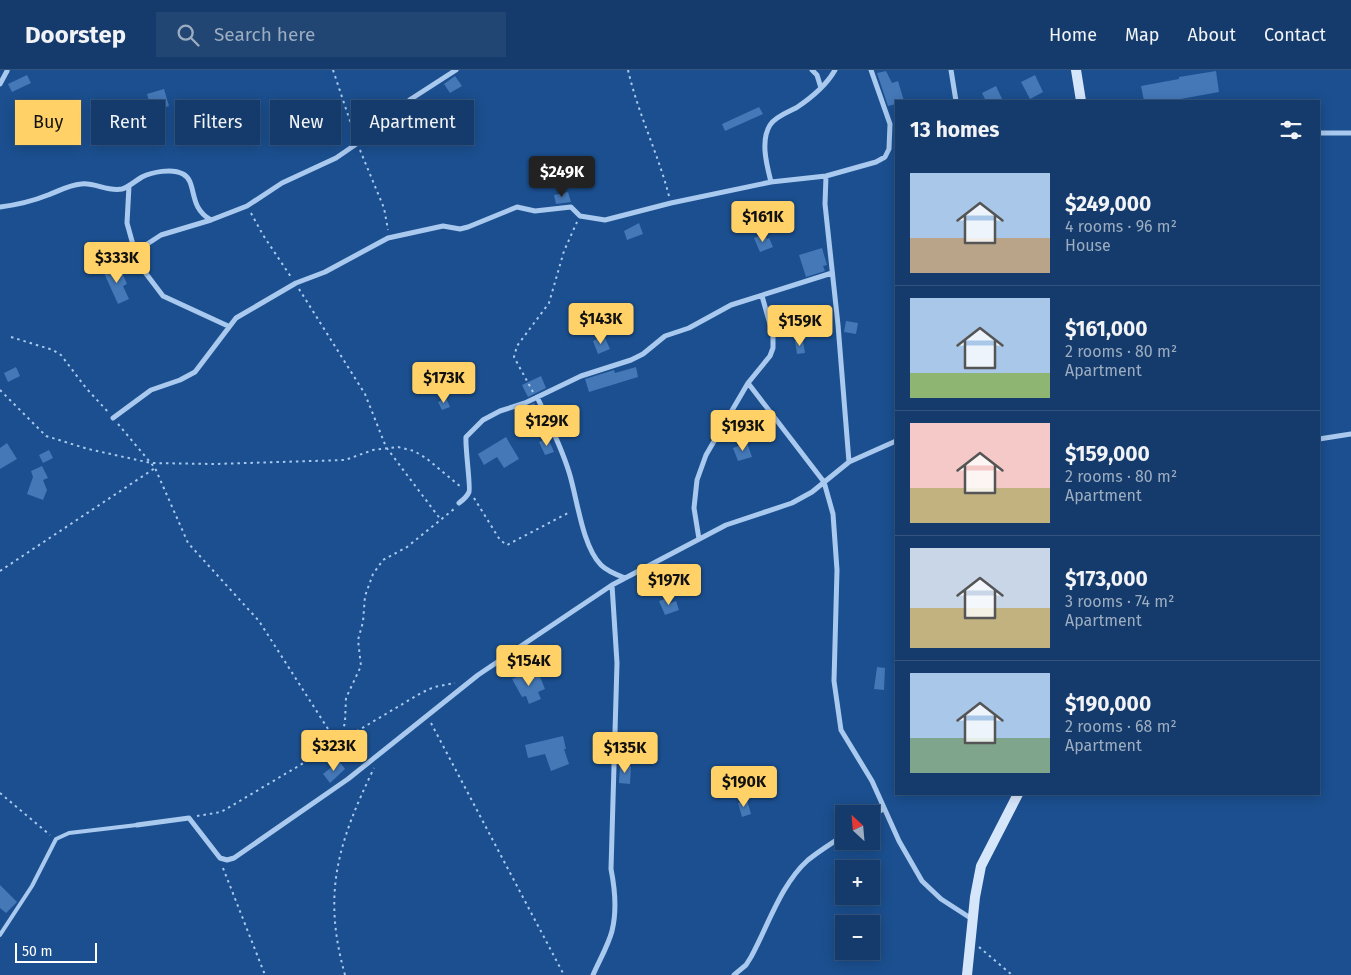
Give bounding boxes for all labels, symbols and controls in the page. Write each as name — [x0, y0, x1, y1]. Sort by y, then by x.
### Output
search box — [156, 12, 506, 57]
text: Doorstep — [25, 21, 126, 49]
icon: search — [174, 21, 202, 49]
text: Search here — [214, 23, 315, 46]
text: Home — [1049, 24, 1097, 46]
text: Map — [1125, 24, 1159, 46]
text: About — [1187, 24, 1236, 46]
text: Contact — [1264, 24, 1326, 46]
chip: Buy — [15, 100, 81, 145]
chip: Rent — [91, 100, 165, 145]
chip: Filters — [175, 100, 260, 145]
chip: New — [270, 100, 341, 145]
chip: Apartment — [351, 100, 474, 145]
icon: filters — [1277, 116, 1305, 144]
text: 13 homes — [910, 117, 1000, 143]
pin: $249K — [527, 156, 597, 198]
text: $249K — [540, 162, 584, 181]
text: $249,000 — [1065, 191, 1151, 217]
icon: home — [950, 193, 1010, 253]
pin: $161K — [728, 200, 798, 243]
text: $161K — [742, 207, 784, 226]
text: 4 rooms · 96 m² — [1065, 217, 1177, 236]
text: House — [1065, 236, 1111, 255]
pin: $333K — [82, 242, 152, 284]
text: $333K — [95, 248, 139, 267]
pin: $143K — [566, 302, 636, 345]
pin: $159K — [765, 304, 835, 347]
text: $143K — [580, 309, 622, 328]
text: $159K — [778, 311, 822, 330]
text: $161,000 — [1065, 316, 1148, 342]
icon: home — [950, 318, 1010, 378]
text: 2 rooms · 80 m² — [1065, 342, 1177, 361]
text: Apartment — [1065, 361, 1142, 380]
pin: $173K — [409, 362, 479, 404]
text: $173K — [423, 368, 465, 387]
pin: $129K — [512, 404, 582, 447]
pin: $193K — [708, 410, 778, 452]
text: $129K — [526, 411, 568, 430]
text: $193K — [722, 416, 764, 435]
text: $159,000 — [1065, 441, 1150, 467]
icon: home — [950, 443, 1010, 503]
text: 2 rooms · 80 m² — [1065, 467, 1177, 486]
text: Apartment — [1065, 486, 1142, 505]
pin: $197K — [634, 564, 704, 606]
text: $173,000 — [1065, 566, 1148, 592]
icon: home — [950, 568, 1010, 628]
text: $197K — [648, 570, 690, 589]
text: 3 rooms · 74 m² — [1065, 592, 1174, 611]
text: Apartment — [1065, 611, 1142, 630]
pin: $154K — [494, 644, 564, 687]
text: $154K — [507, 651, 551, 670]
text: $190,000 — [1065, 691, 1151, 717]
icon: home — [950, 693, 1010, 753]
text: 2 rooms · 68 m² — [1065, 717, 1177, 736]
pin: $323K — [299, 730, 369, 772]
pin: $135K — [590, 732, 660, 774]
text: $323K — [312, 736, 356, 755]
text: Apartment — [1065, 736, 1142, 755]
text: $135K — [604, 738, 646, 757]
pin: $190K — [709, 766, 779, 808]
text: $190K — [722, 772, 766, 791]
north arrow — [835, 805, 880, 850]
map controls — [835, 805, 880, 960]
button: + — [835, 860, 880, 905]
button: − — [835, 915, 880, 960]
scale bar — [15, 940, 98, 963]
text: 50 m — [22, 943, 53, 960]

